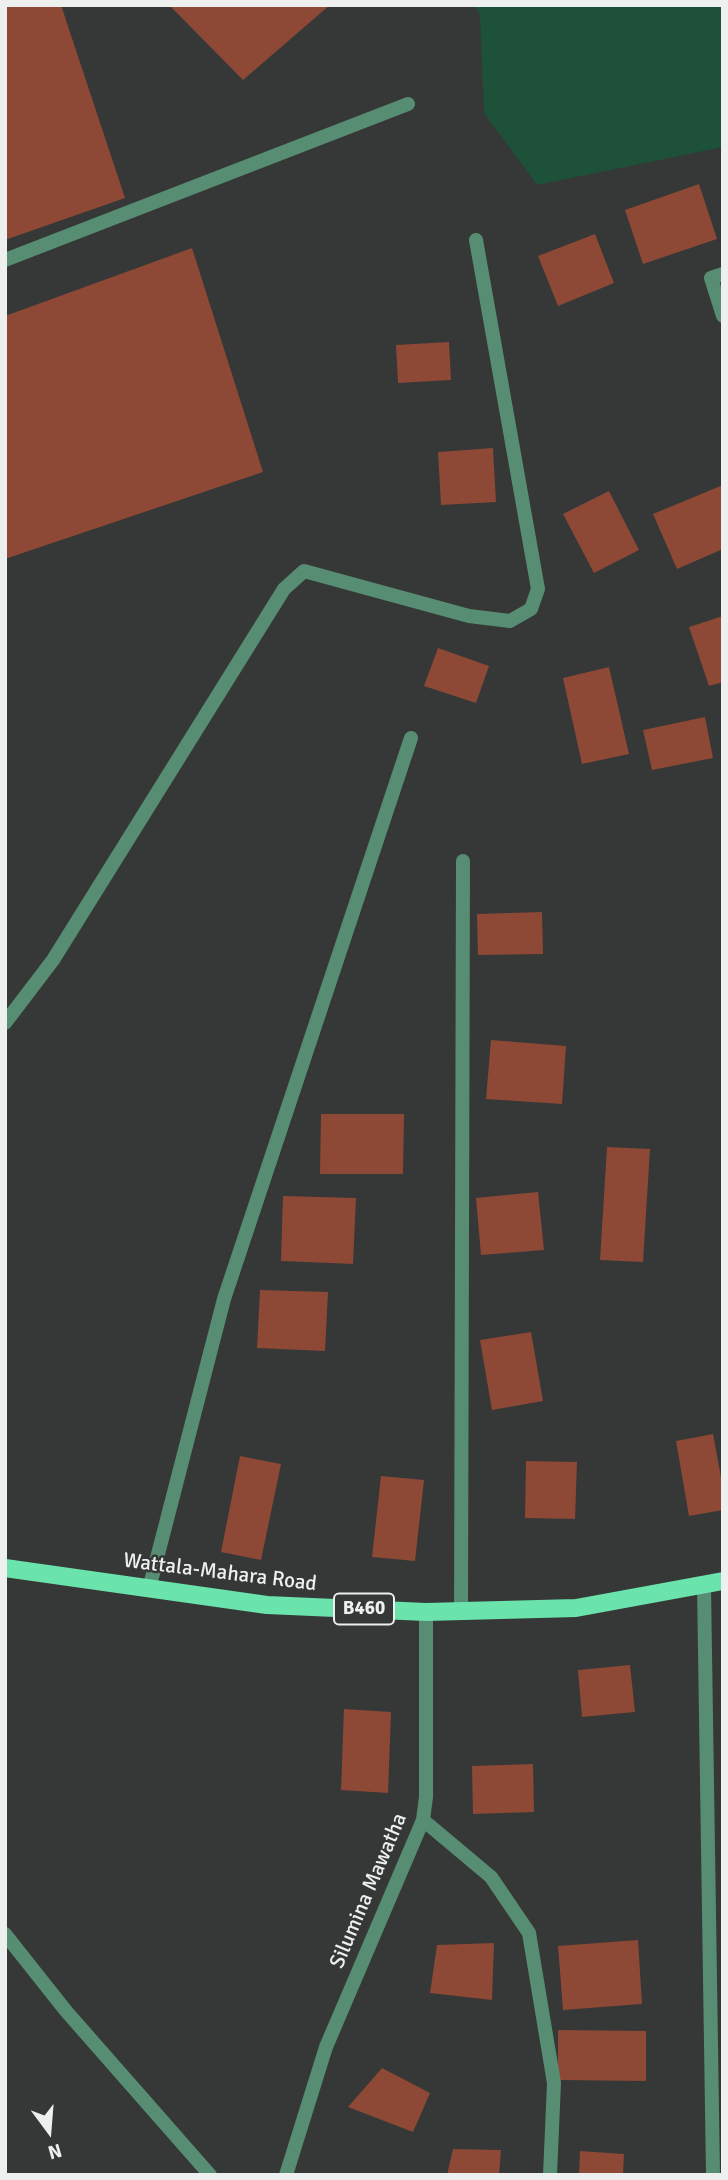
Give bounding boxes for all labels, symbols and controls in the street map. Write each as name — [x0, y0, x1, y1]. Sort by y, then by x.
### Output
street label: Wattala-Mahara Road — [122, 1549, 318, 1597]
road number: B460 — [334, 1594, 394, 1624]
street label: Silumina Mawatha — [325, 1810, 413, 1972]
north arrow — [14, 2096, 84, 2166]
text: N — [45, 2138, 64, 2165]

